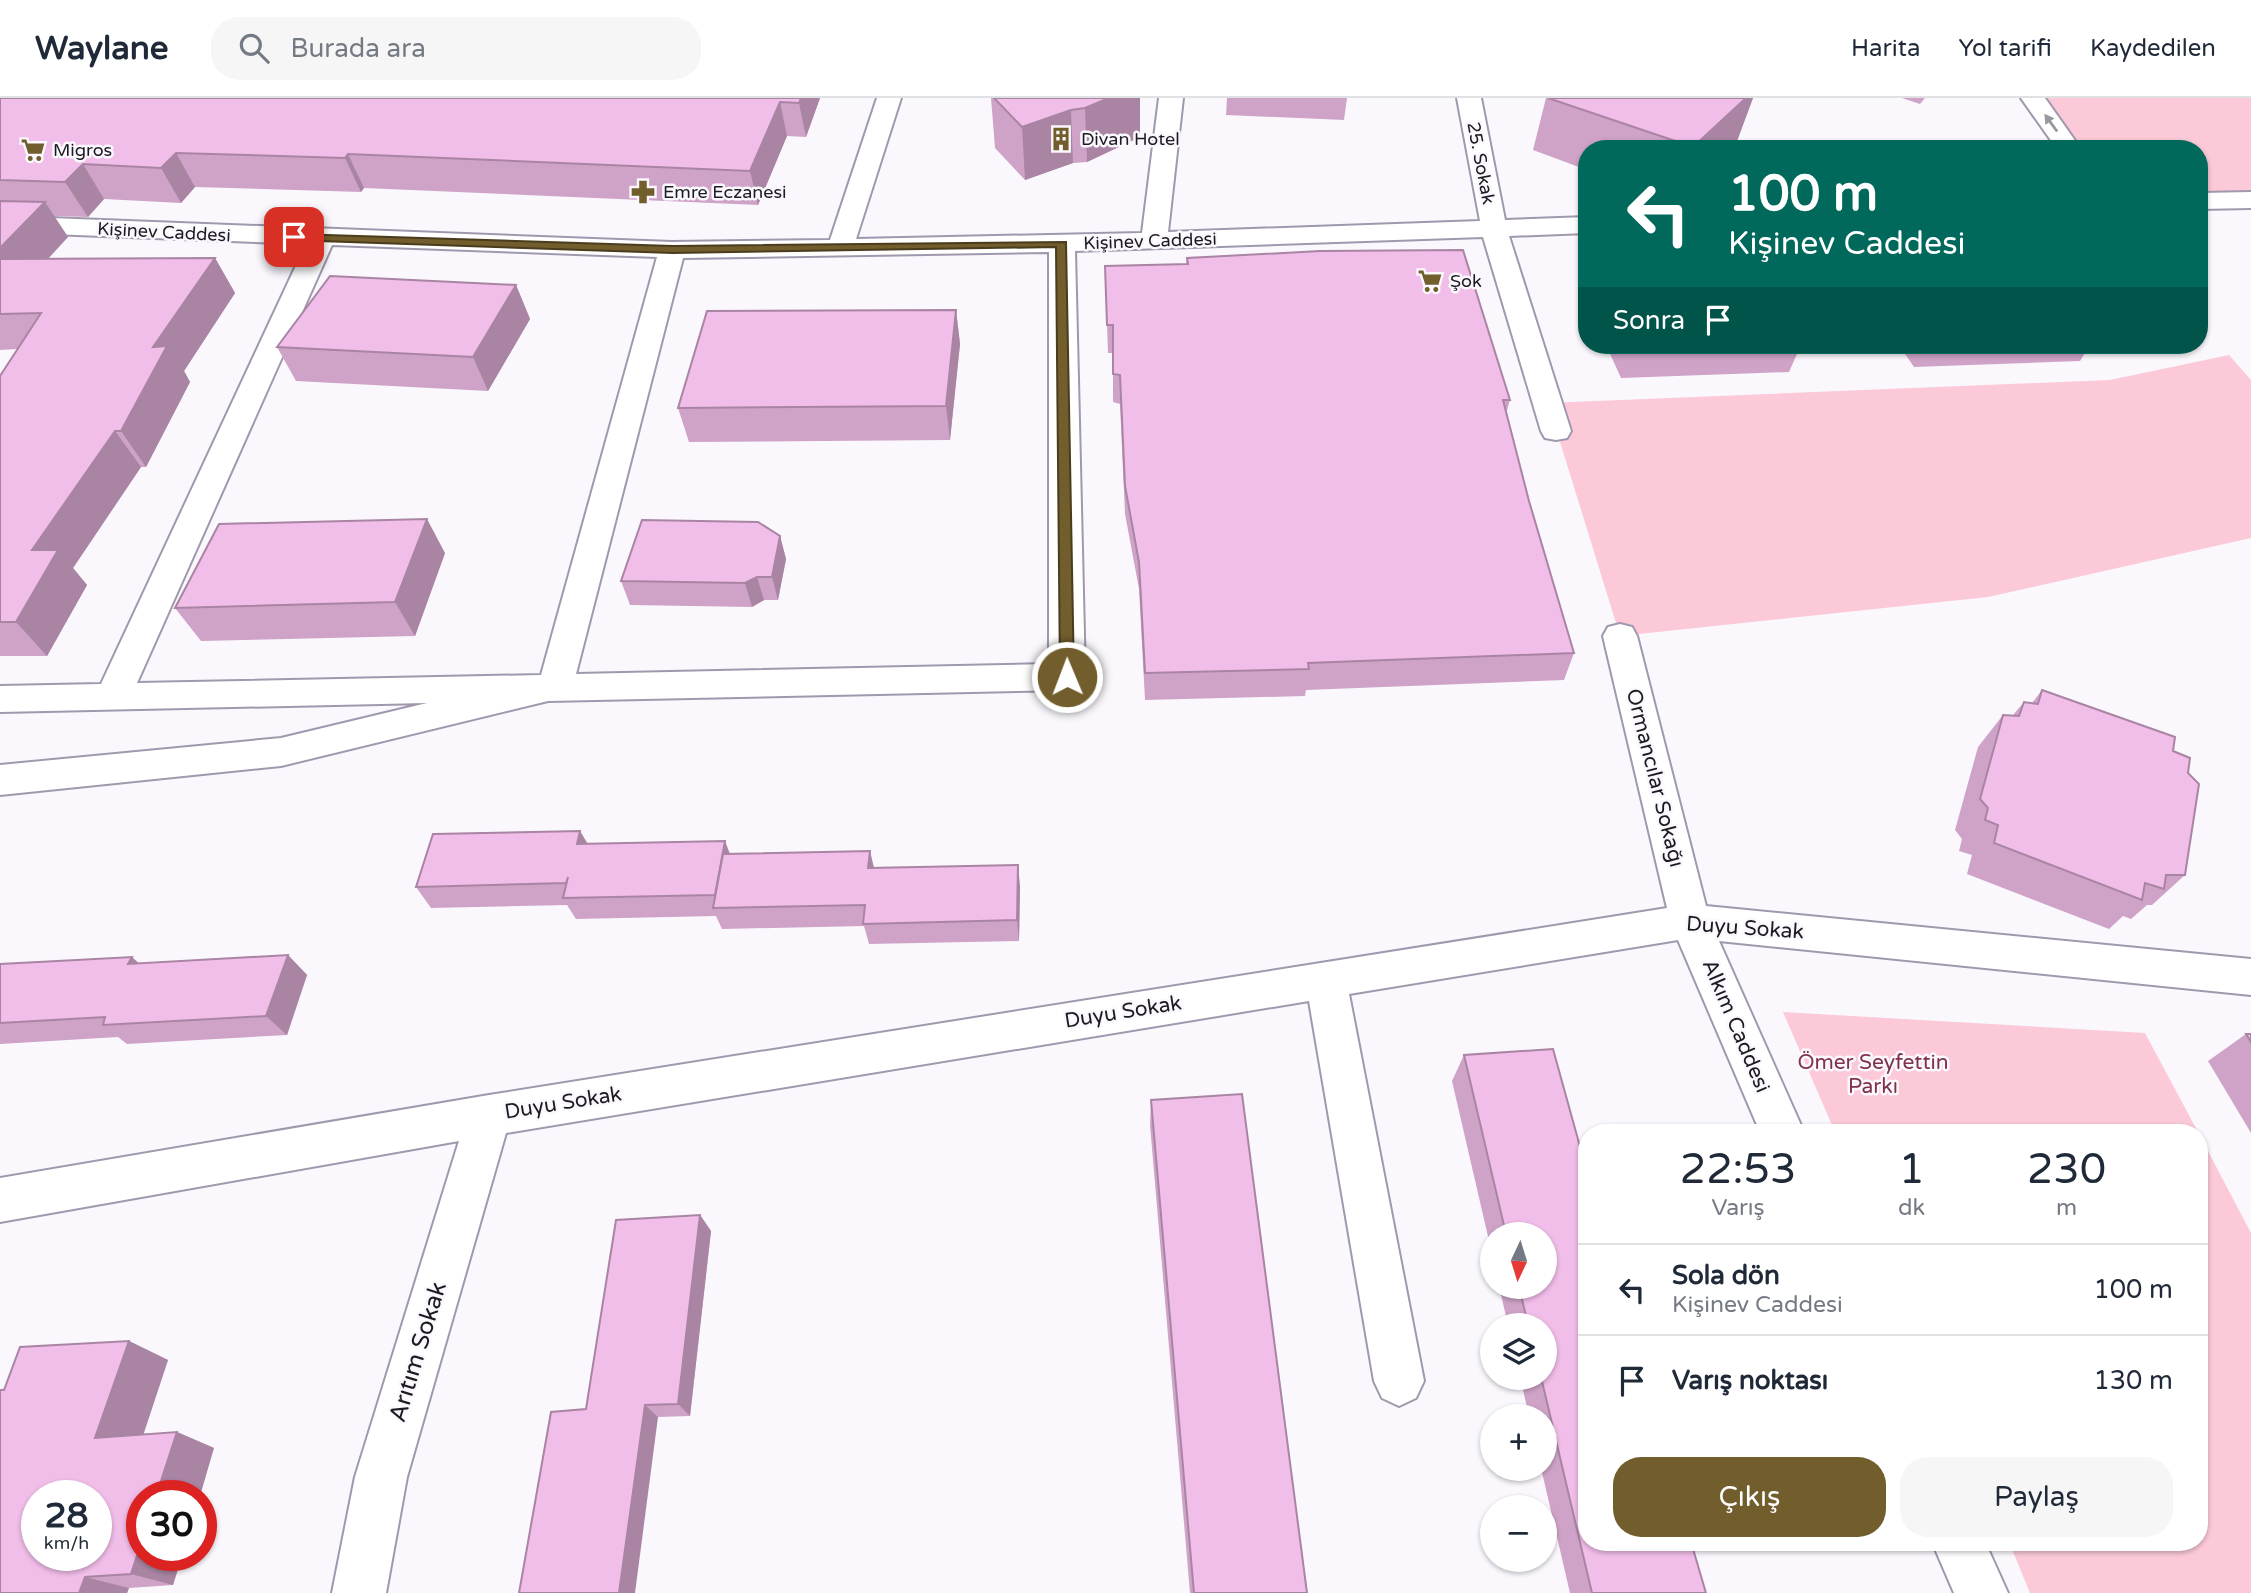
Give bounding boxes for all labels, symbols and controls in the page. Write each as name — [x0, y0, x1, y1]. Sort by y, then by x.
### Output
search box — [211, 17, 701, 80]
text: Waylane — [35, 29, 169, 68]
icon: search — [235, 29, 273, 67]
text: Burada ara — [291, 33, 426, 64]
text: Harita — [1851, 34, 1920, 63]
text: Yol tarifi — [1958, 34, 2052, 63]
text: Kaydedilen — [2090, 34, 2216, 63]
one-way arrow — [2044, 114, 2058, 132]
street label: 25. Sokak — [1462, 120, 1500, 206]
building icon: Divan Hotel — [1047, 125, 1075, 153]
place label: Divan Hotel — [1081, 128, 1180, 150]
supermarket icon: Migros — [19, 136, 47, 164]
place label: Migros — [53, 139, 112, 161]
text: 100 m — [1728, 165, 1878, 224]
icon: left — [1613, 168, 1704, 259]
pharmacy icon: Emre Eczanesi — [629, 178, 657, 206]
place label: Emre Eczanesi — [663, 181, 787, 203]
pin — [264, 207, 324, 267]
street label: Kişinev Caddesi — [97, 218, 231, 246]
icon: arrive — [275, 218, 313, 256]
text: Kişinev Caddesi — [1728, 225, 1966, 263]
street label: Kişinev Caddesi — [1083, 228, 1217, 254]
supermarket icon: Şok — [1416, 267, 1444, 295]
place label: Şok — [1450, 270, 1482, 292]
icon: arrive — [1699, 301, 1737, 339]
text: Sonra — [1613, 305, 1685, 336]
position arrow — [1030, 640, 1104, 714]
street label: Ormancılar Sokağı — [1621, 686, 1689, 870]
street label: Duyu Sokak — [1685, 911, 1805, 945]
street label: Alkım Caddesi — [1697, 956, 1775, 1096]
street label: Duyu Sokak — [1063, 990, 1183, 1034]
park label: Ömer Seyfettin Parkı — [1798, 1050, 1948, 1099]
street label: Duyu Sokak — [503, 1081, 623, 1125]
text: 22:53 — [1680, 1144, 1796, 1195]
text: 1 — [1898, 1144, 1925, 1195]
text: 230 — [2027, 1144, 2106, 1195]
text: Varış — [1711, 1194, 1765, 1222]
text: dk — [1898, 1194, 1925, 1222]
text: m — [2056, 1194, 2077, 1222]
north arrow — [1480, 1222, 1558, 1298]
map controls — [1480, 1222, 1557, 1572]
text: Sola dön — [1672, 1260, 1780, 1291]
icon: left — [1613, 1271, 1651, 1309]
text: 100 m — [2093, 1274, 2173, 1305]
street label: Arıtım Sokak — [383, 1278, 453, 1426]
text: Kişinev Caddesi — [1672, 1291, 1843, 1319]
button: layers — [1480, 1313, 1557, 1390]
icon: arrive — [1613, 1362, 1651, 1400]
text: Varış noktası — [1672, 1365, 1828, 1396]
text: 130 m — [2093, 1365, 2173, 1396]
button: + — [1480, 1404, 1557, 1481]
button: Çıkış — [1613, 1457, 1886, 1537]
button: Paylaş — [1900, 1457, 2173, 1537]
speed limit sign: 30 — [126, 1480, 217, 1571]
text: 28 — [45, 1495, 88, 1537]
button: − — [1480, 1495, 1557, 1572]
text: km/h — [44, 1532, 89, 1554]

